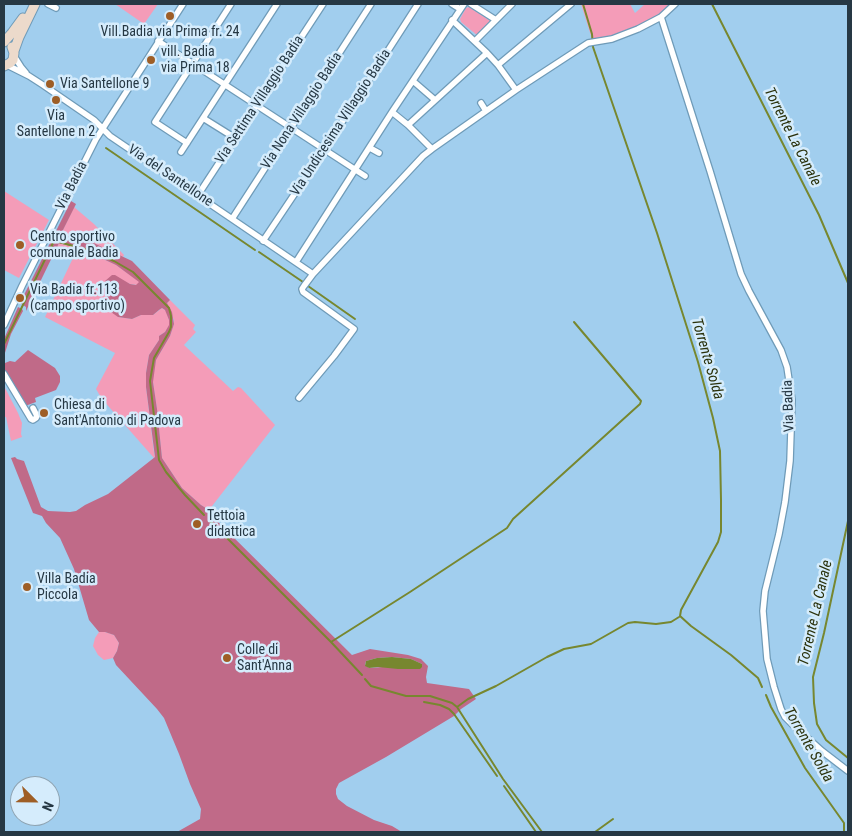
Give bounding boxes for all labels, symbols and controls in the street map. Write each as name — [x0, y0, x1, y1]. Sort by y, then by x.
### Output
marker: Vill.Badia via Prima fr. 24 — [164, 10, 176, 22]
place label: Vill.Badia via Prima fr. 24 — [100, 24, 240, 40]
street label: Via Settima Villaggio Badia — [212, 33, 308, 167]
place label: vill. Badia via Prima 18 — [161, 44, 230, 76]
street label: Via Undicesima Villaggio Badia — [287, 46, 395, 200]
street label: Via Nona Villaggio Badia — [258, 49, 346, 173]
marker: vill. Badia via Prima 18 — [145, 54, 157, 66]
place label: Via Santellone 9 — [60, 76, 149, 92]
marker: Via Santellone 9 — [44, 78, 56, 90]
water label: Torrente La Canale — [759, 85, 825, 189]
marker: Via Santellone n 2 — [50, 94, 62, 106]
place label: Via Santellone n 2 — [17, 108, 95, 140]
street label: Via del Santellone — [124, 141, 216, 211]
street label: Via Badia — [53, 159, 91, 213]
place label: Centro sportivo comunale Badia — [30, 229, 118, 262]
marker: Centro sportivo comunale Badia — [14, 239, 26, 251]
place label: Via Badia fr.113 (campo sportivo) — [30, 282, 125, 314]
marker: Via Badia fr.113 (campo sportivo) — [14, 292, 26, 304]
water label: Torrente Solda — [687, 316, 727, 402]
street label: Via Badia — [780, 380, 798, 432]
place label: Chiesa di Sant'Antonio di Padova — [54, 397, 181, 430]
marker: Chiesa di Sant'Antonio di Padova — [38, 407, 50, 419]
place label: Tettoia didattica — [207, 508, 255, 540]
marker: Tettoia didattica — [191, 518, 203, 530]
water label: Torrente La Canale — [795, 558, 837, 668]
place label: Villa Badia Piccola — [37, 571, 96, 604]
marker: Villa Badia Piccola — [21, 581, 33, 593]
place label: Colle di Sant'Anna — [237, 642, 292, 674]
marker: Colle di Sant'Anna — [221, 652, 233, 664]
water label: Torrente Solda — [779, 704, 837, 786]
north arrow — [10, 776, 60, 826]
text: N — [39, 799, 57, 814]

